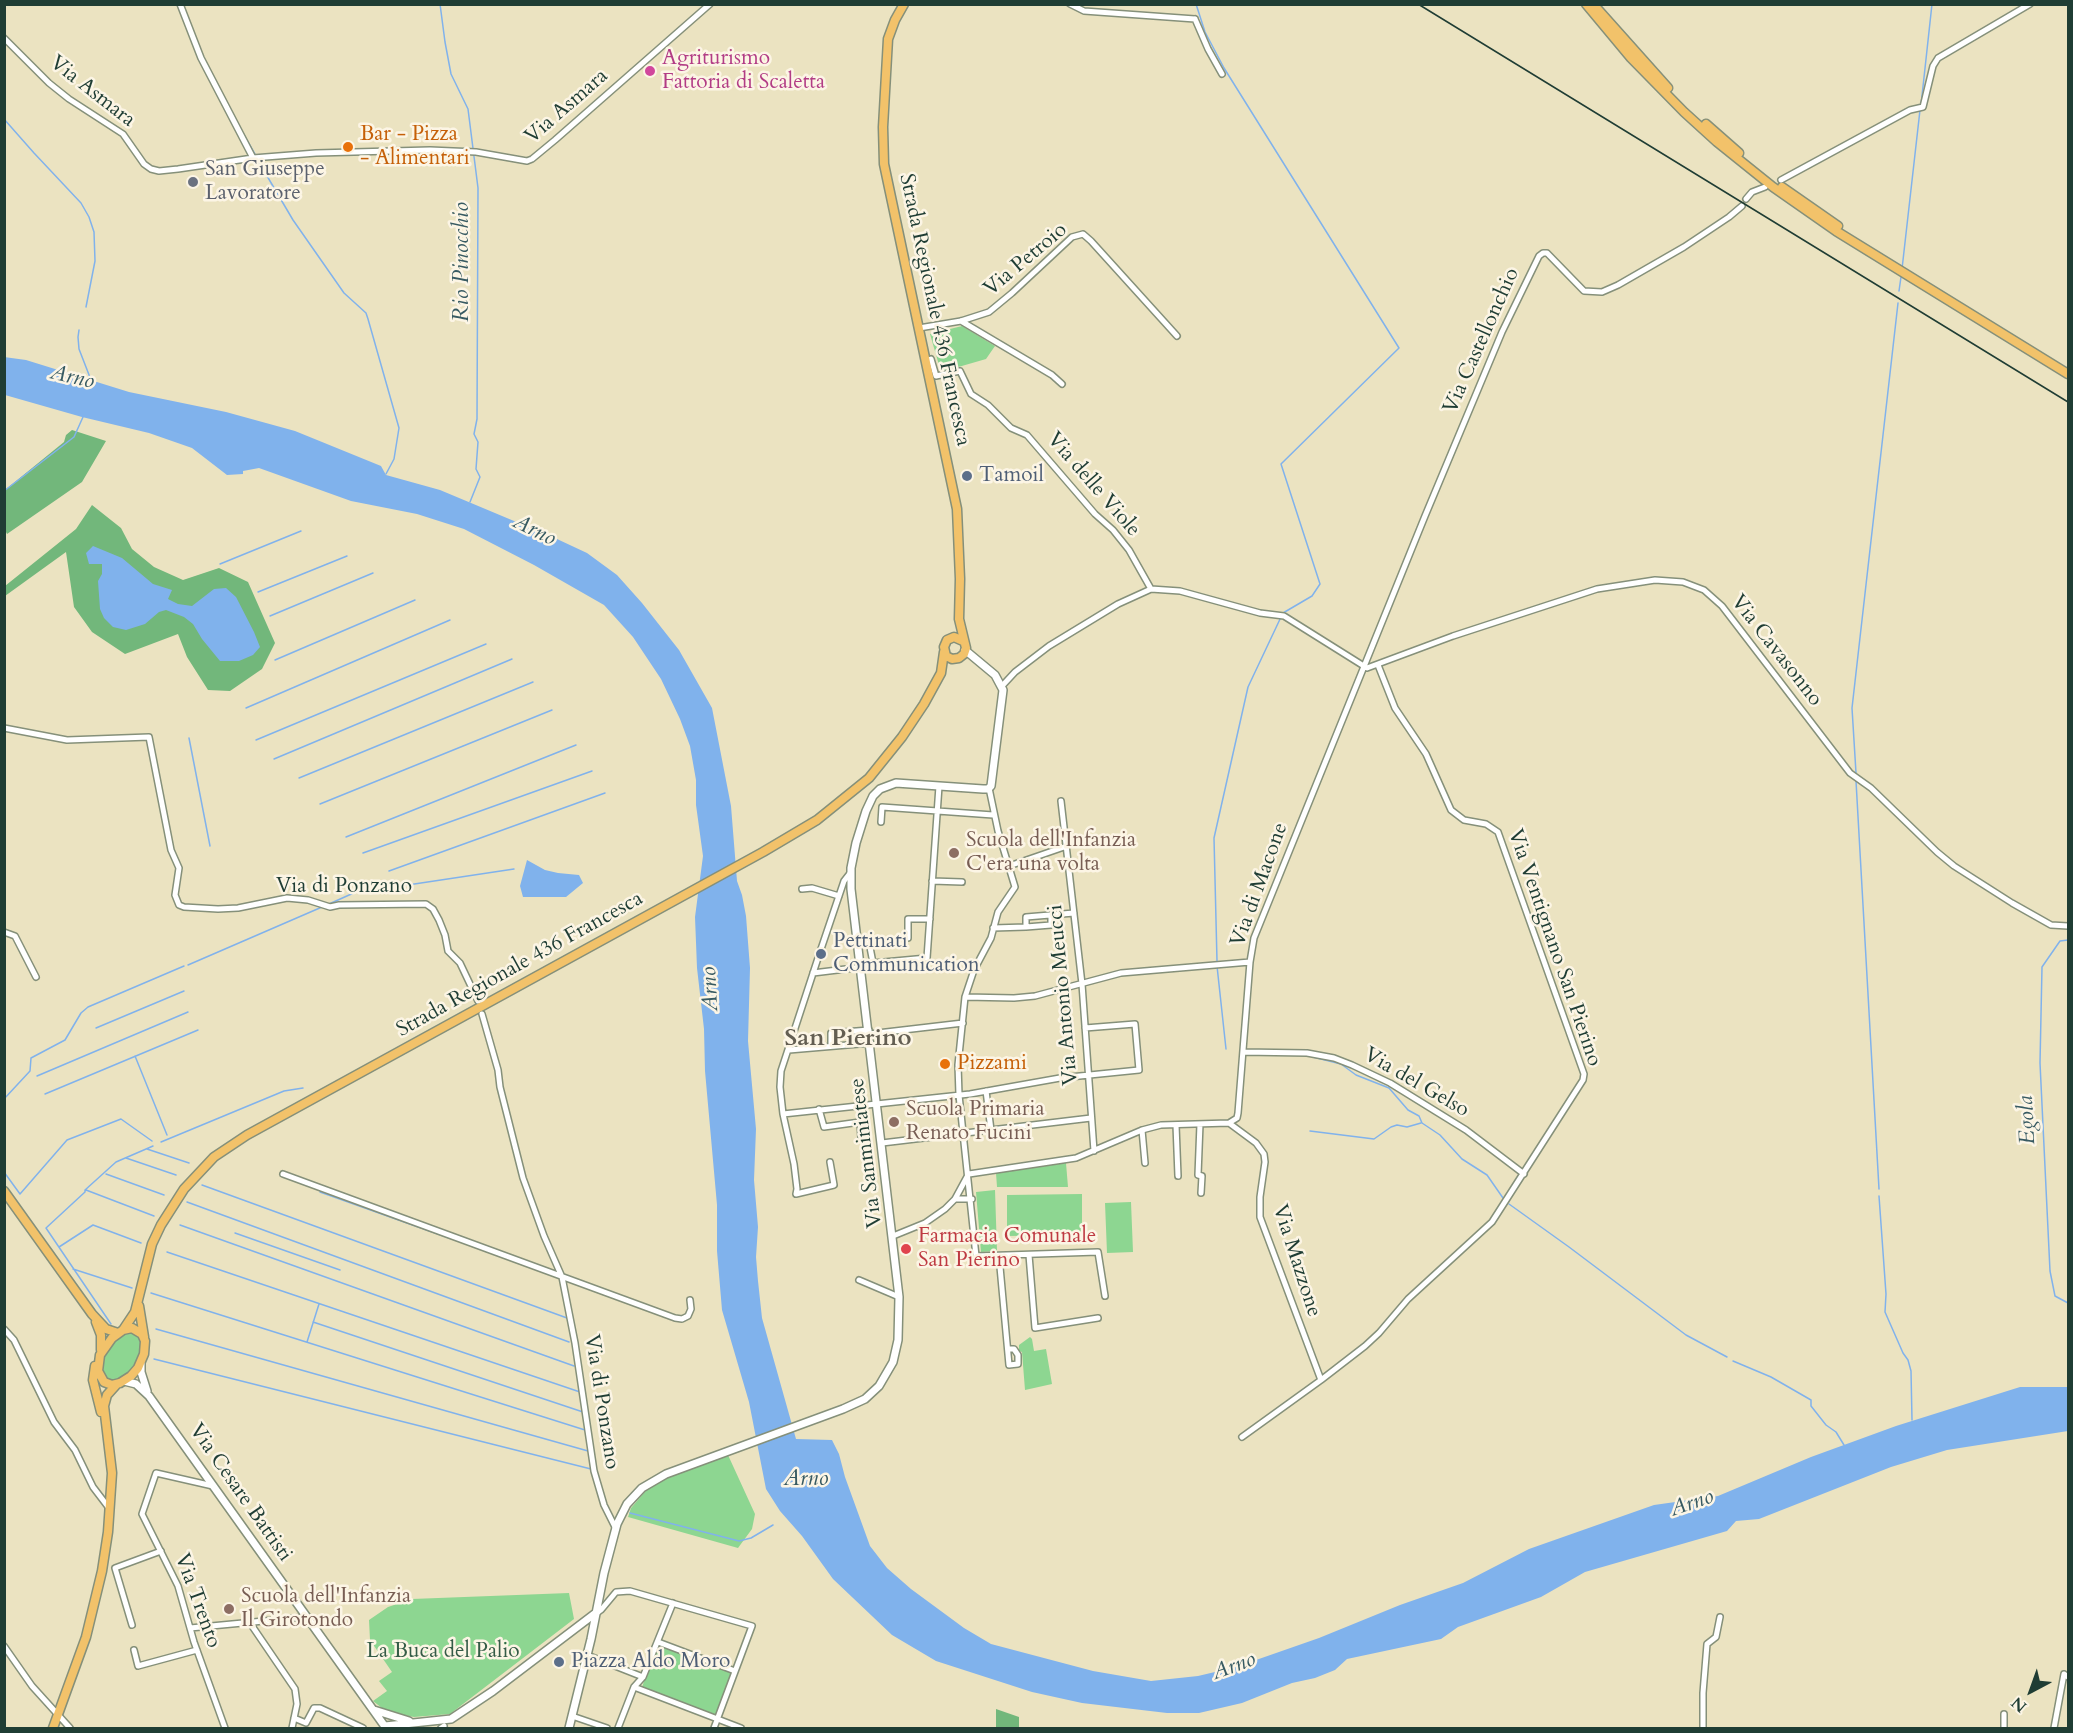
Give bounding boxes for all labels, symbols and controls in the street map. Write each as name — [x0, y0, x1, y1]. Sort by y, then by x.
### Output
place label: Agriturismo Fattoria di Scaletta — [662, 46, 825, 96]
street label: Via Asmara — [44, 51, 140, 133]
street label: Via Asmara — [520, 64, 614, 150]
marker: Agriturismo Fattoria di Scaletta — [643, 64, 657, 78]
place label: Bar - Pizza - Alimentari — [360, 122, 470, 172]
marker: Bar - Pizza - Alimentari — [341, 140, 355, 154]
place label: San Giuseppe Lavoratore — [205, 157, 325, 207]
street label: Strada Regionale 436 Francesca — [893, 172, 975, 448]
marker: San Giuseppe Lavoratore — [186, 175, 200, 189]
water label: Rio Pinocchio — [450, 202, 476, 322]
street label: Via Petroio — [979, 218, 1073, 302]
street label: Via Castellonchio — [1439, 264, 1525, 418]
water label: Arno — [47, 360, 97, 396]
street label: Via delle Viole — [1041, 428, 1145, 542]
place label: Tamoil — [979, 463, 1044, 489]
marker: Tamoil — [960, 469, 974, 483]
water label: Arno — [508, 509, 560, 553]
street label: Via Cavasonno — [1725, 590, 1827, 712]
street label: Via di Macone — [1226, 820, 1294, 950]
street label: Via Ventignano San Pierino — [1502, 826, 1606, 1070]
place label: Scuola dell'Infanzia C'era una volta — [966, 828, 1136, 878]
marker: Scuola dell'Infanzia C'era una volta — [947, 846, 961, 860]
street label: Via di Ponzano — [276, 874, 412, 900]
street label: Strada Regionale 436 Francesca — [392, 887, 648, 1043]
street label: Via Antonio Meucci — [1044, 903, 1084, 1087]
place label: Pettinati Communication — [833, 929, 980, 979]
marker: Pettinati Communication — [814, 947, 828, 961]
water label: Arno — [697, 966, 725, 1012]
district label: San Pierino — [784, 1025, 912, 1053]
street label: Via del Gelso — [1359, 1043, 1473, 1123]
place label: Pizzami — [957, 1051, 1027, 1077]
marker: Pizzami — [938, 1057, 952, 1071]
street label: Via Sanminiatese — [845, 1077, 889, 1229]
water label: Egola — [2014, 1095, 2042, 1145]
place label: Scuola Primaria Renato Fucini — [906, 1097, 1044, 1147]
marker: Scuola Primaria Renato Fucini — [887, 1115, 901, 1129]
street label: Via Mazzone — [1266, 1202, 1326, 1320]
place label: Farmacia Comunale San Pierino — [918, 1224, 1096, 1274]
marker: Farmacia Comunale San Pierino — [899, 1242, 913, 1256]
street label: Via di Ponzano — [578, 1333, 624, 1471]
street label: Via Cesare Battisti — [183, 1419, 297, 1567]
water label: Arno — [784, 1467, 828, 1493]
water label: Arno — [1666, 1484, 1718, 1524]
street label: Via Trento — [168, 1550, 226, 1652]
place label: Scuola dell'Infanzia Il Girotondo — [241, 1584, 411, 1634]
marker: Scuola dell'Infanzia Il Girotondo — [222, 1602, 236, 1616]
park label: La Buca del Palio — [366, 1639, 520, 1665]
water label: Arno — [1208, 1647, 1260, 1687]
place label: Piazza Aldo Moro — [571, 1649, 730, 1675]
marker: Piazza Aldo Moro — [552, 1655, 566, 1669]
north arrow — [2001, 1661, 2061, 1721]
text: N — [2007, 1692, 2032, 1717]

